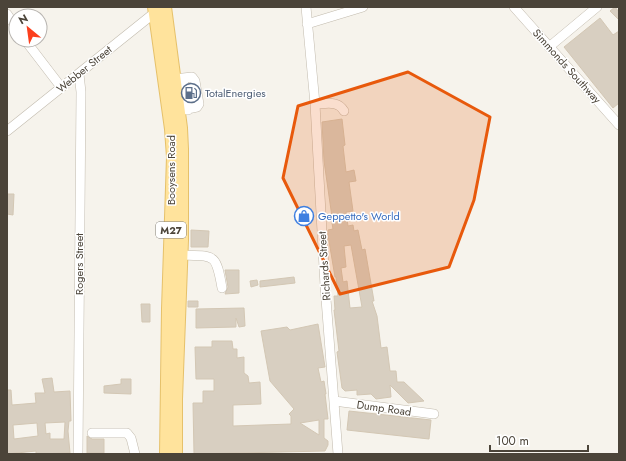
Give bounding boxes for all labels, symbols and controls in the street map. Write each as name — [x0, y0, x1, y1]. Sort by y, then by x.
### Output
north arrow — [8, 8, 48, 48]
text: N — [15, 10, 31, 28]
street label: Simmonds Southway — [529, 25, 605, 107]
street label: Webber Street — [53, 41, 115, 96]
fuel station icon: TotalEnergies — [180, 82, 202, 104]
place label: TotalEnergies — [205, 85, 266, 101]
street label: Booysens Road — [163, 135, 179, 205]
shop icon: Geppetto's World — [293, 205, 315, 227]
place label: Geppetto's World — [318, 208, 400, 224]
road number: M27 — [156, 222, 186, 238]
street label: Richards Street — [314, 230, 334, 301]
street label: Rogers Street — [71, 233, 87, 295]
street label: Dump Road — [356, 396, 412, 420]
scale bar — [490, 427, 588, 453]
text: 100 m — [496, 432, 529, 450]

